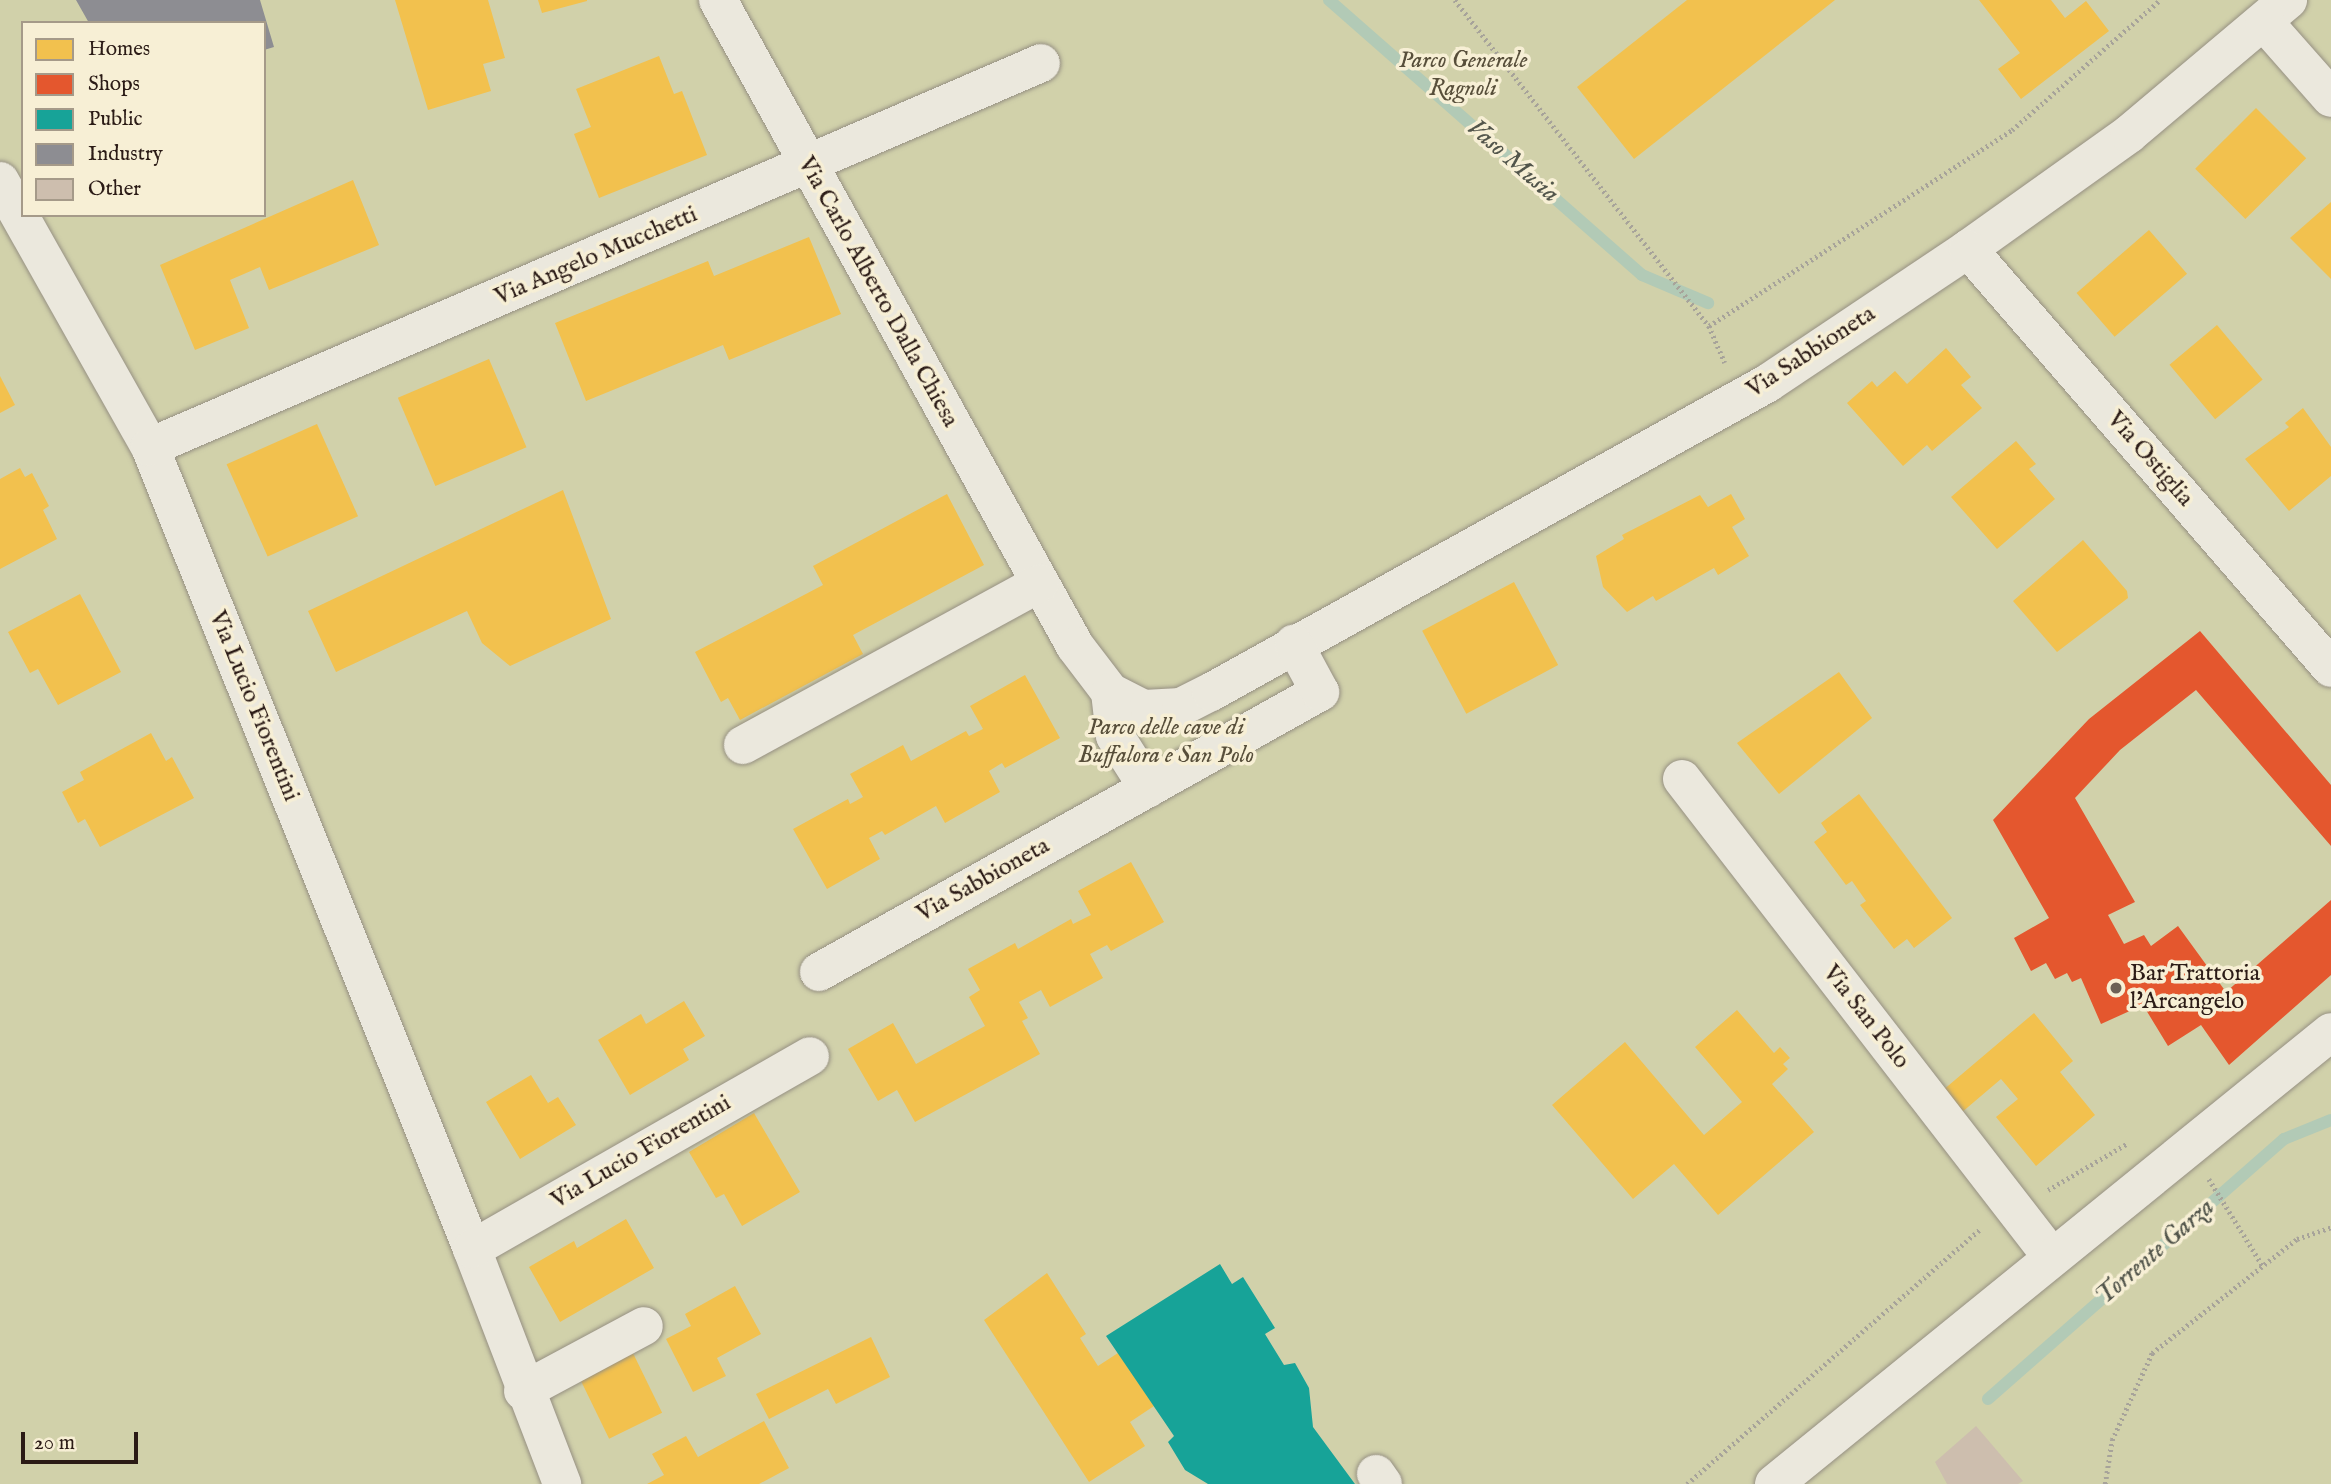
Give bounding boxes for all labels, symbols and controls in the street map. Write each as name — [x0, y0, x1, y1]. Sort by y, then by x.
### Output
legend — [21, 21, 266, 217]
text: Homes — [88, 36, 150, 63]
park label: Parco Generale Ragnoli — [1399, 47, 1527, 103]
text: Shops — [88, 71, 140, 98]
text: Public — [88, 106, 142, 133]
water label: Vaso Musia — [1460, 112, 1566, 210]
text: Industry — [88, 141, 163, 168]
street label: Via Carlo Alberto Dalla Chiesa — [791, 152, 965, 432]
text: Other — [88, 176, 141, 203]
street label: Via Angelo Mucchetti — [490, 200, 702, 312]
street label: Via Sabbioneta — [1741, 300, 1881, 404]
street label: Via Ostiglia — [2101, 405, 2199, 513]
street label: Via Lucio Fiorentini — [203, 607, 305, 805]
park label: Parco delle cave di Buffalora e San Polo — [1078, 714, 1254, 770]
street label: Via Sabbioneta — [912, 832, 1054, 928]
street label: Via San Polo — [1816, 959, 1916, 1075]
place label: Bar Trattoria l'Arcangelo — [2130, 960, 2260, 1016]
marker: Bar Trattoria l'Arcangelo — [2108, 980, 2124, 996]
street label: Via Lucio Fiorentini — [546, 1089, 736, 1215]
water label: Torrente Garza — [2089, 1192, 2221, 1312]
scale bar — [24, 1418, 142, 1462]
text: 20 m — [34, 1430, 75, 1457]

